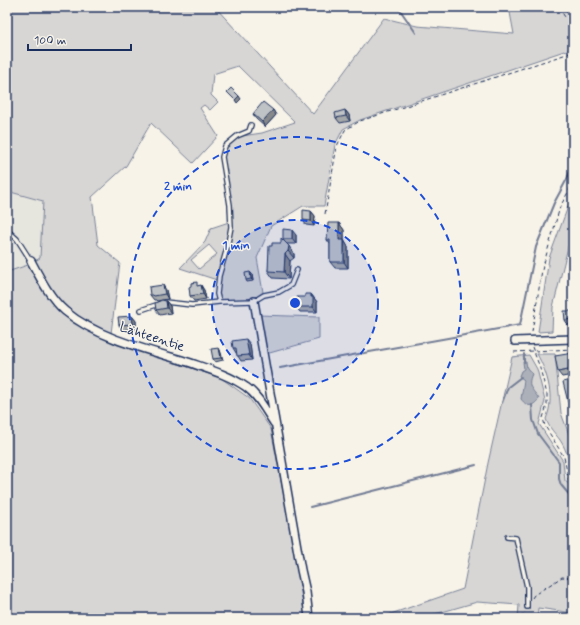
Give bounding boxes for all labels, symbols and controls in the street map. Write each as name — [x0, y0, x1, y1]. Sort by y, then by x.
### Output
scale bar — [28, 26, 131, 52]
text: 100 m — [34, 33, 66, 49]
text: 2 min — [164, 179, 192, 195]
text: 1 min — [222, 238, 250, 254]
centre of rings — [288, 296, 302, 310]
street label: Lähteentie — [117, 318, 187, 356]

